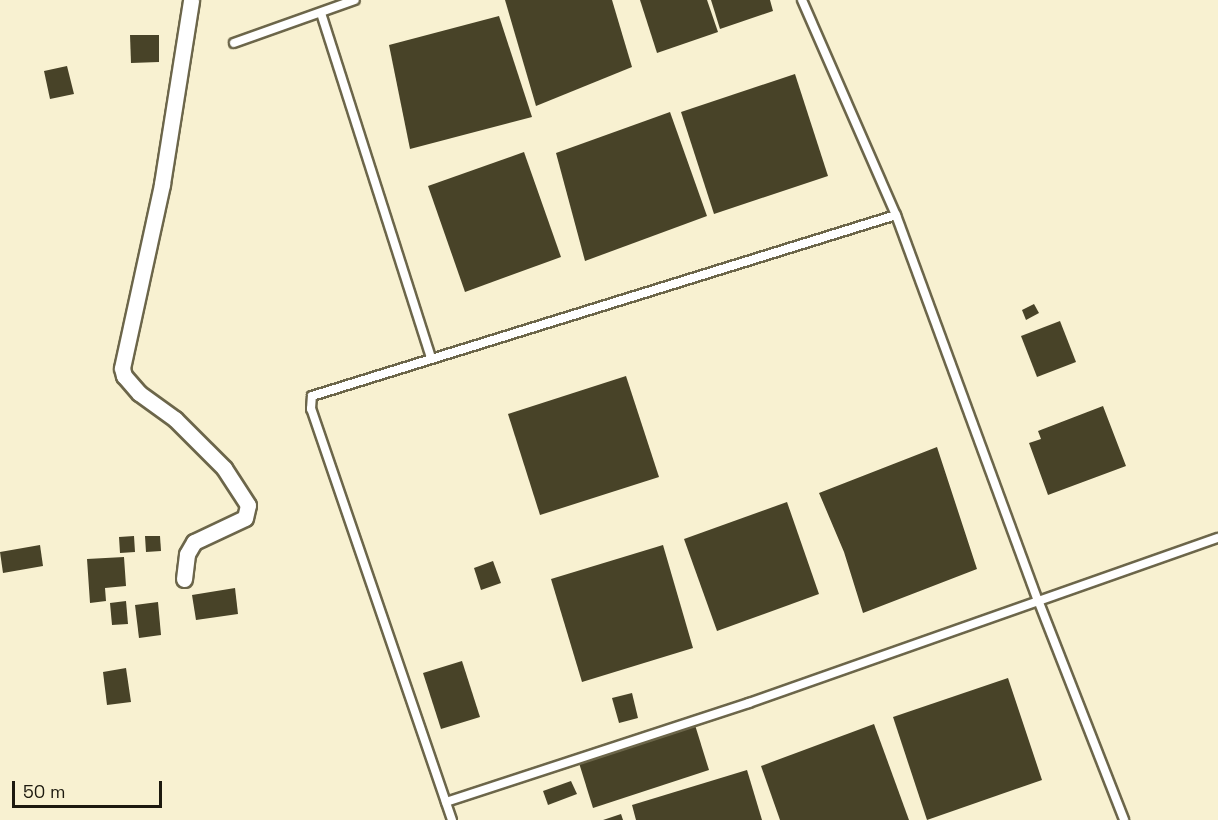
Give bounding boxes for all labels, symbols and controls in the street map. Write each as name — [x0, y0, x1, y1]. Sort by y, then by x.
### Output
scale bar — [15, 769, 165, 807]
text: 50 m — [23, 780, 65, 803]

